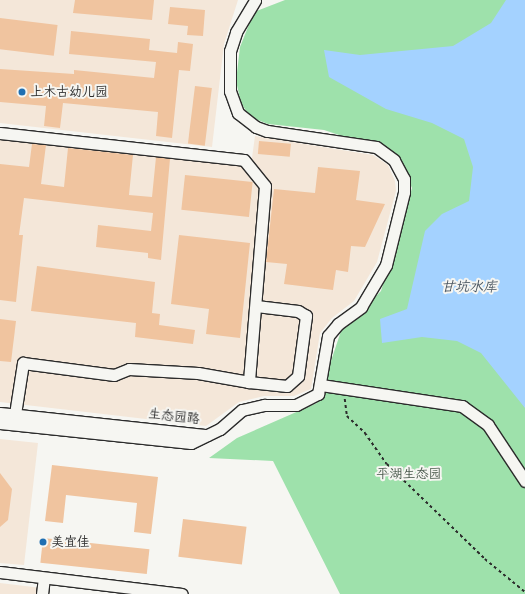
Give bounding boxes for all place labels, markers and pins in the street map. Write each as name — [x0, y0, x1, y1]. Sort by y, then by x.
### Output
place label: 上木古幼儿园 — [30, 84, 108, 100]
marker: 上木古幼儿园 — [17, 87, 27, 97]
place label: 美宜佳 — [51, 534, 90, 550]
marker: 美宜佳 — [38, 537, 48, 547]

